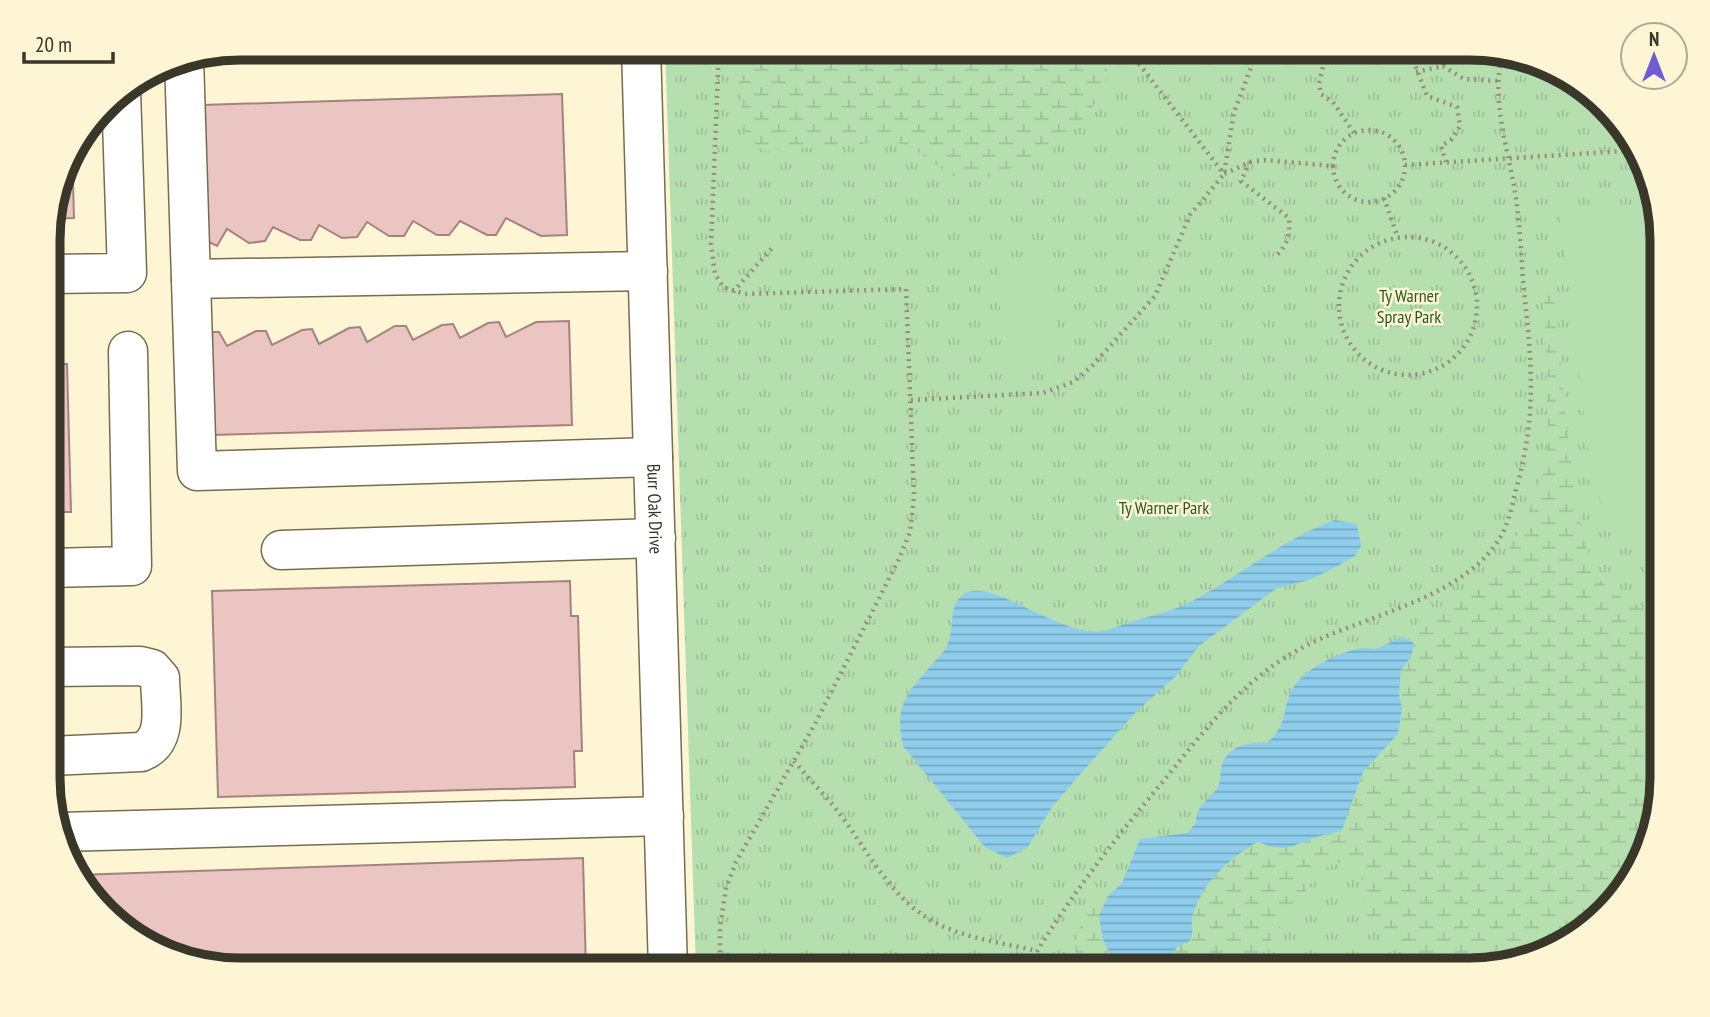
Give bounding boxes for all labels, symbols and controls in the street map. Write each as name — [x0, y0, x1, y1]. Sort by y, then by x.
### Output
scale bar — [24, 21, 114, 65]
north arrow — [1619, 21, 1689, 91]
text: N — [1649, 27, 1659, 51]
text: 20 m — [35, 31, 72, 58]
park label: Ty Warner Spray Park — [1377, 284, 1441, 328]
street label: Burr Oak Drive — [642, 463, 668, 554]
park label: Ty Warner Park — [1119, 496, 1209, 519]

